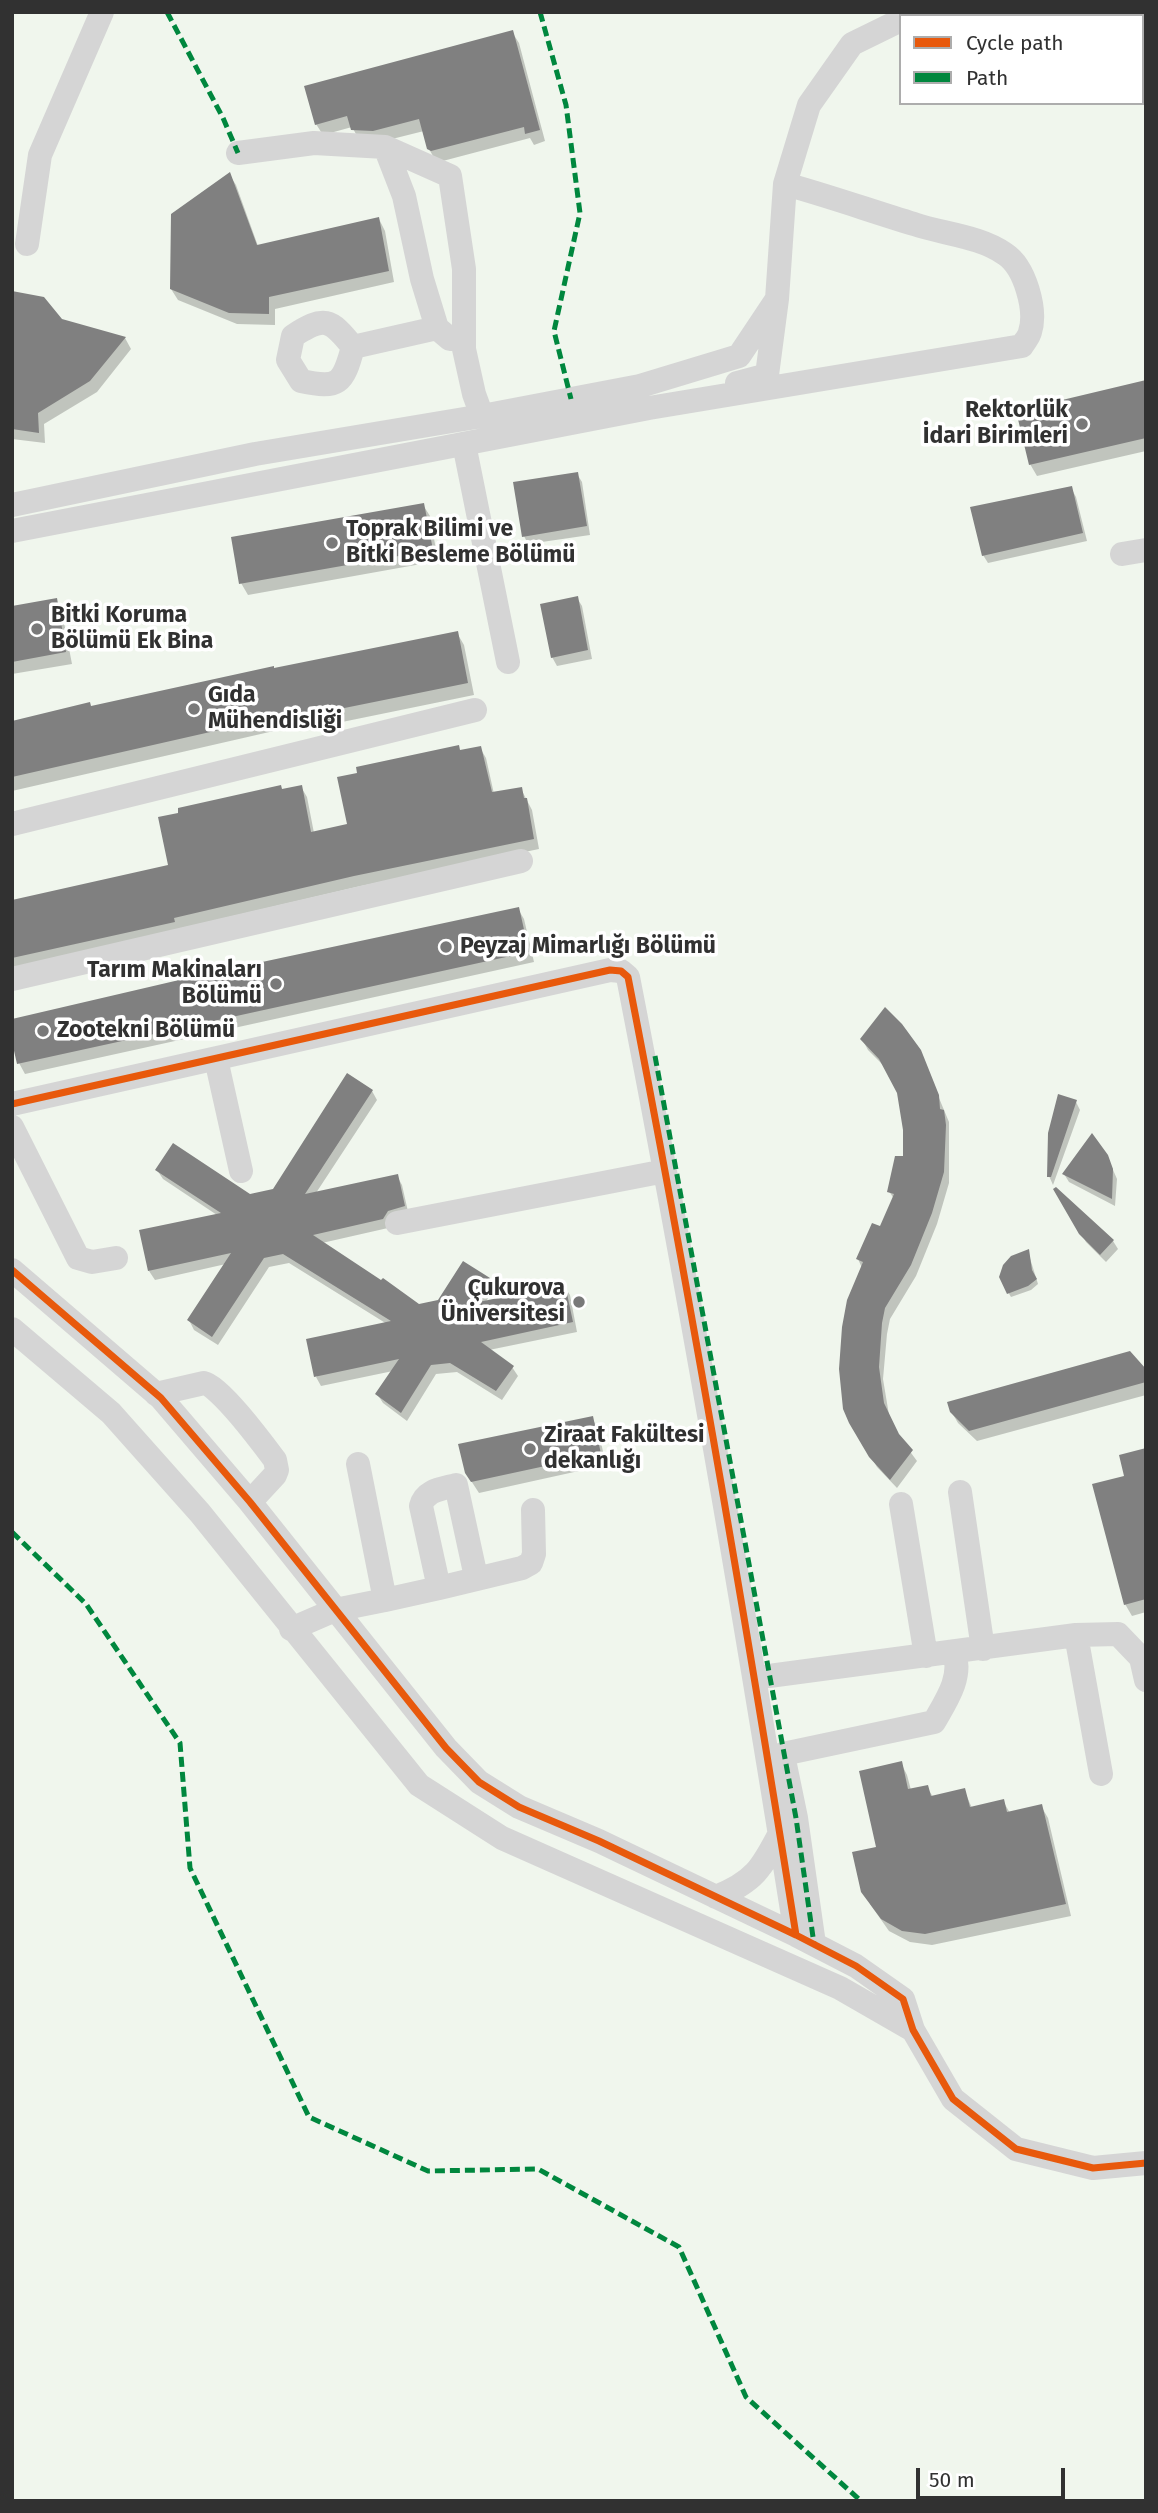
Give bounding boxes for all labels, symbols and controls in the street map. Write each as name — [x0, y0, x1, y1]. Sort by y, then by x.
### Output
legend — [899, 14, 1144, 105]
text: Cycle path — [966, 30, 1064, 56]
text: Path — [966, 65, 1008, 91]
place label: Rektorlük İdari Birimleri — [923, 397, 1068, 451]
marker: Rektorlük İdari Birimleri — [1074, 416, 1090, 432]
place label: Toprak Bilimi ve Bitki Besleme Bölümü — [346, 516, 575, 570]
marker: Toprak Bilimi ve Bitki Besleme Bölümü — [324, 535, 340, 551]
place label: Bitki Koruma Bölümü Ek Bina — [51, 602, 213, 656]
marker: Bitki Koruma Bölümü Ek Bina — [29, 621, 45, 637]
place label: Gıda Mühendisliği — [208, 682, 342, 736]
marker: Gıda Mühendisliği — [186, 701, 202, 717]
place label: Peyzaj Mimarlığı Bölümü — [460, 933, 716, 961]
marker: Peyzaj Mimarlığı Bölümü — [438, 939, 454, 955]
place label: Tarım Makinaları Bölümü — [87, 957, 262, 1011]
marker: Tarım Makinaları Bölümü — [268, 976, 284, 992]
place label: Zootekni Bölümü — [57, 1017, 235, 1045]
marker: Zootekni Bölümü — [35, 1023, 51, 1039]
place label: Çukurova Üniversitesi — [441, 1275, 565, 1329]
marker: Çukurova Üniversitesi — [571, 1294, 587, 1310]
place label: Ziraat Fakültesi dekanlığı — [544, 1422, 704, 1476]
marker: Ziraat Fakültesi dekanlığı — [522, 1441, 538, 1457]
scale bar — [920, 2454, 1069, 2498]
text: 50 m — [929, 2467, 975, 2493]

